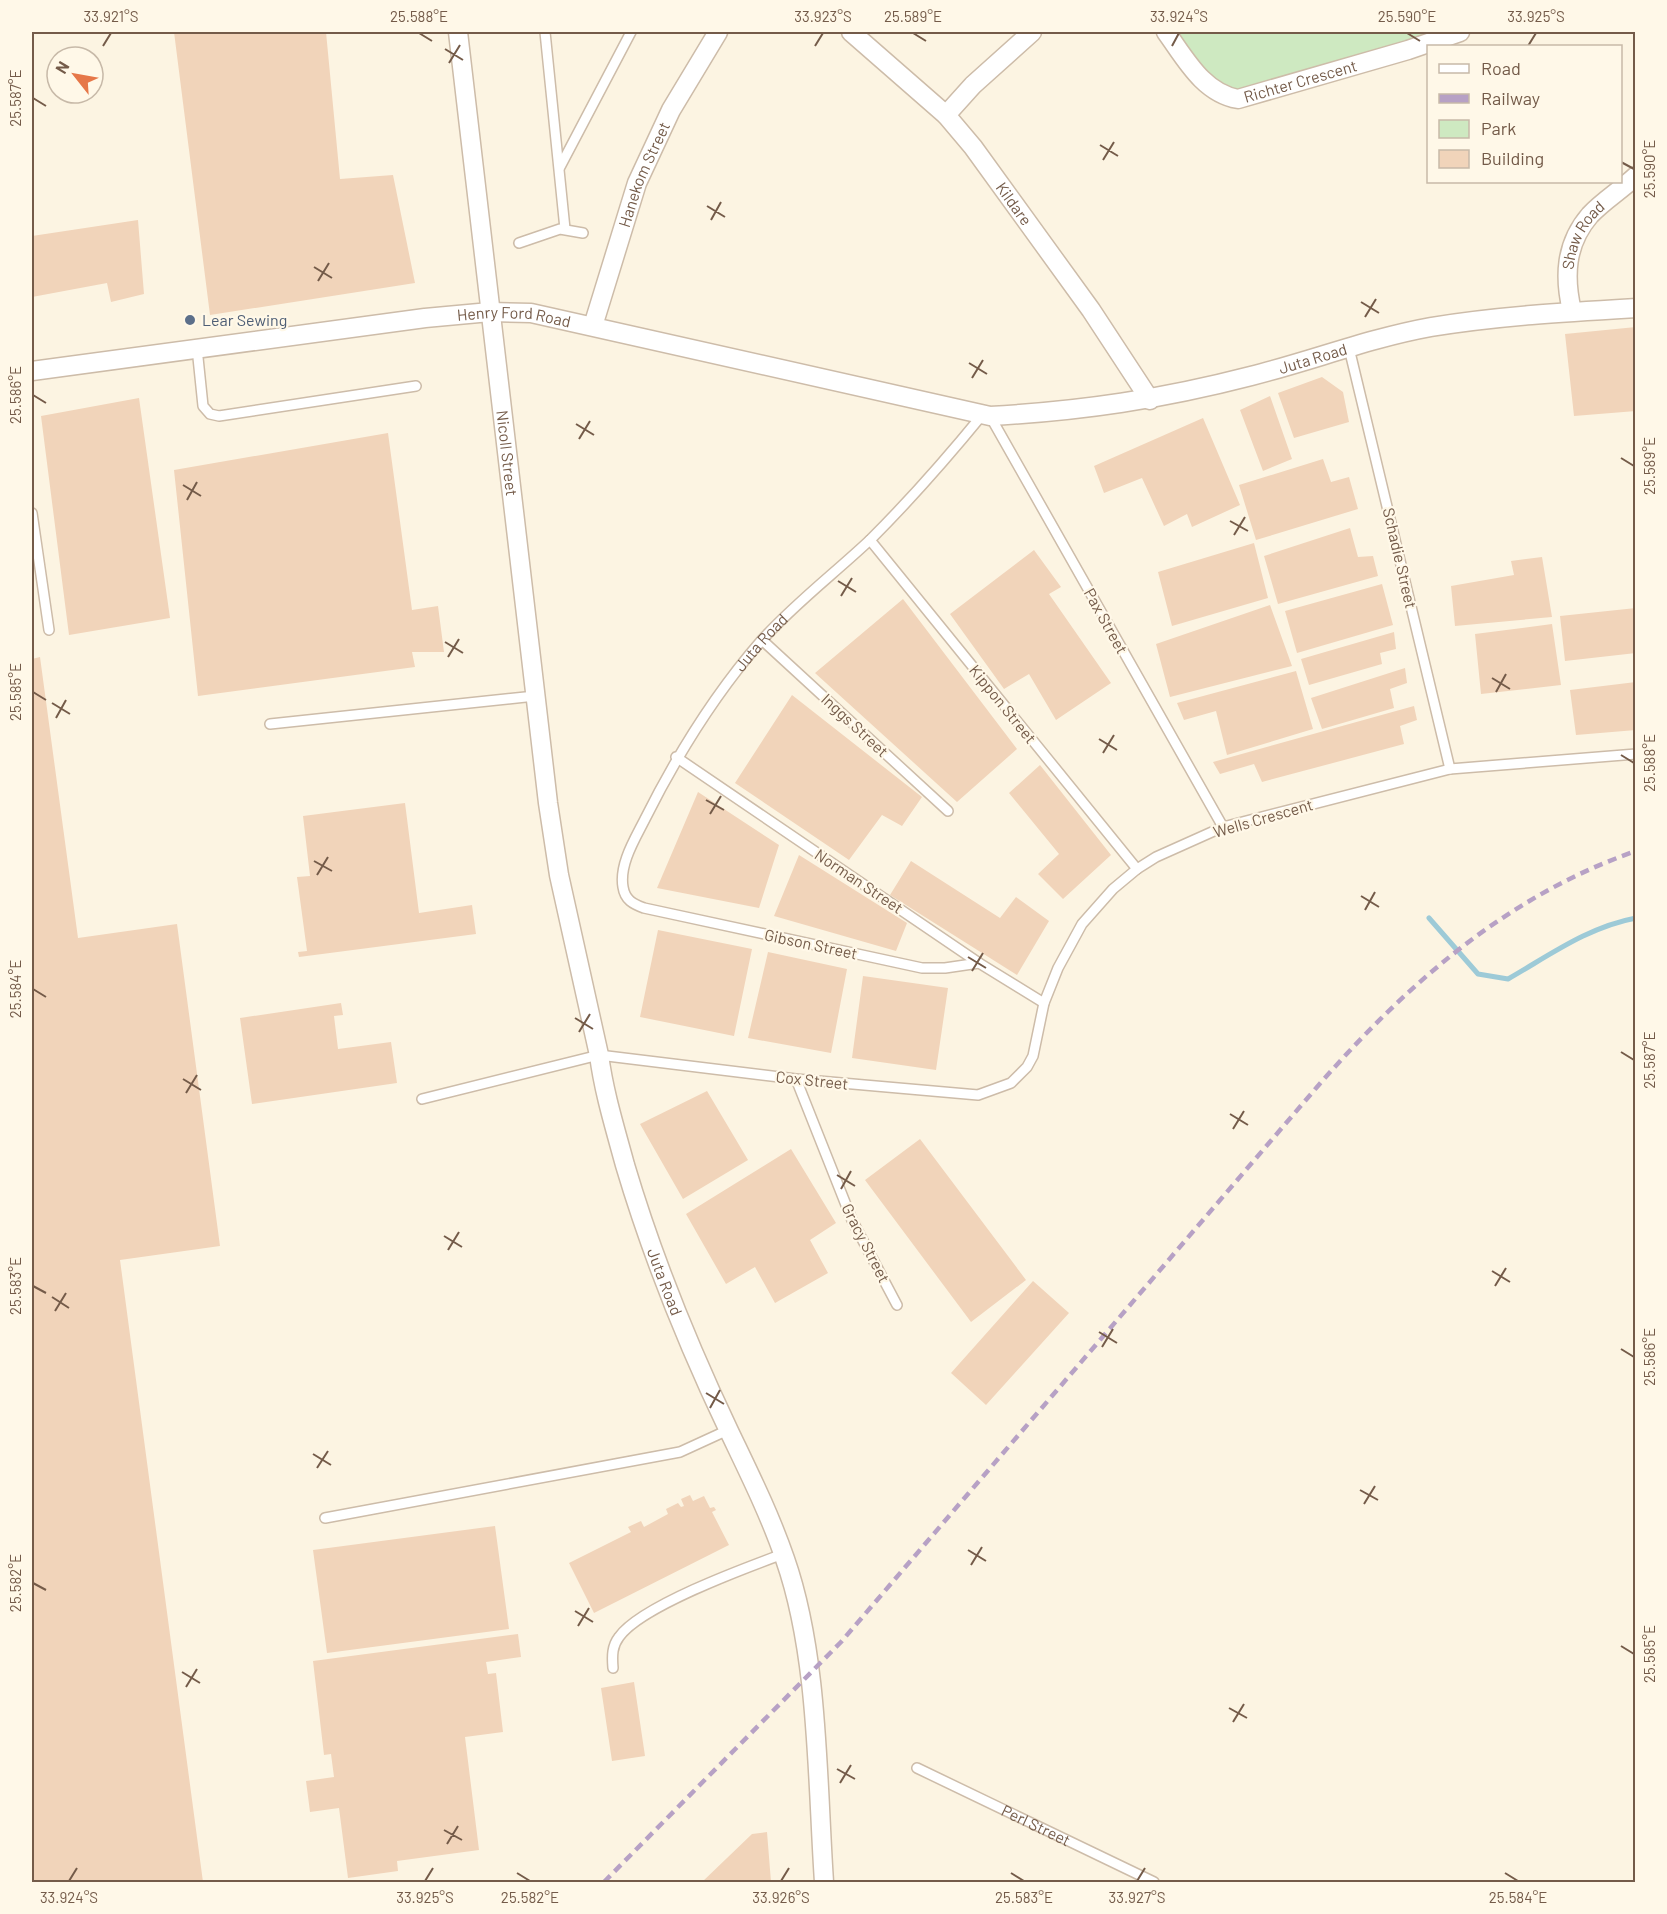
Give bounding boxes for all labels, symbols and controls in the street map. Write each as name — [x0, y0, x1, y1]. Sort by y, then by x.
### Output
text: 33.921°S — [84, 7, 139, 25]
text: 25.588°E — [390, 7, 448, 25]
text: 33.923°S — [794, 7, 852, 25]
text: 25.589°E — [884, 7, 942, 25]
text: 33.924°S — [1150, 7, 1208, 25]
text: 25.590°E — [1378, 7, 1436, 25]
text: 33.925°S — [1507, 7, 1565, 25]
north arrow — [45, 45, 105, 105]
legend — [1427, 45, 1622, 183]
street label: Richter Crescent — [1241, 55, 1359, 106]
text: Road — [1481, 57, 1521, 79]
text: N — [51, 58, 73, 76]
text: 25.587°E — [6, 69, 24, 127]
text: Railway — [1481, 87, 1540, 109]
text: Park — [1481, 117, 1516, 139]
street label: Hanekom Street — [614, 118, 673, 229]
text: 25.590°E — [1640, 140, 1658, 198]
text: Building — [1481, 147, 1544, 169]
street label: Kildare — [992, 178, 1036, 229]
street label: Shaw Road — [1558, 196, 1608, 270]
street label: Henry Ford Road — [456, 302, 573, 331]
place label: Lear Sewing — [202, 310, 287, 329]
marker: Lear Sewing — [183, 313, 197, 327]
street label: Juta Road — [1276, 339, 1349, 377]
text: 25.586°E — [6, 366, 24, 424]
street label: Nicoll Street — [493, 409, 522, 497]
text: 25.589°E — [1640, 437, 1658, 495]
street label: Schadie Street — [1380, 506, 1421, 610]
street label: Pax Street — [1081, 585, 1132, 657]
street label: Juta Road — [730, 609, 791, 675]
street label: Kippon Street — [966, 661, 1041, 747]
text: 25.585°E — [6, 663, 24, 721]
street label: Inggs Street — [818, 689, 893, 760]
text: 25.588°E — [1640, 734, 1658, 792]
street label: Wells Crescent — [1211, 794, 1315, 841]
street label: Norman Street — [812, 844, 907, 917]
street label: Gibson Street — [763, 924, 859, 963]
text: 25.584°E — [6, 960, 24, 1018]
text: 25.587°E — [1640, 1031, 1658, 1089]
street label: Cox Street — [775, 1066, 849, 1093]
street label: Gracy Street — [838, 1200, 894, 1286]
street label: Juta Road — [644, 1245, 687, 1318]
text: 25.583°E — [6, 1257, 24, 1315]
text: 25.586°E — [1640, 1328, 1658, 1386]
text: 25.582°E — [6, 1554, 24, 1612]
text: 25.585°E — [1640, 1625, 1658, 1683]
street label: Perl Street — [999, 1800, 1074, 1849]
text: 33.924°S — [40, 1888, 98, 1906]
text: 33.925°S — [396, 1888, 454, 1906]
text: 25.582°E — [501, 1888, 559, 1906]
text: 33.926°S — [752, 1888, 810, 1906]
text: 25.583°E — [995, 1888, 1053, 1906]
text: 33.927°S — [1108, 1888, 1166, 1906]
text: 25.584°E — [1489, 1888, 1547, 1906]

